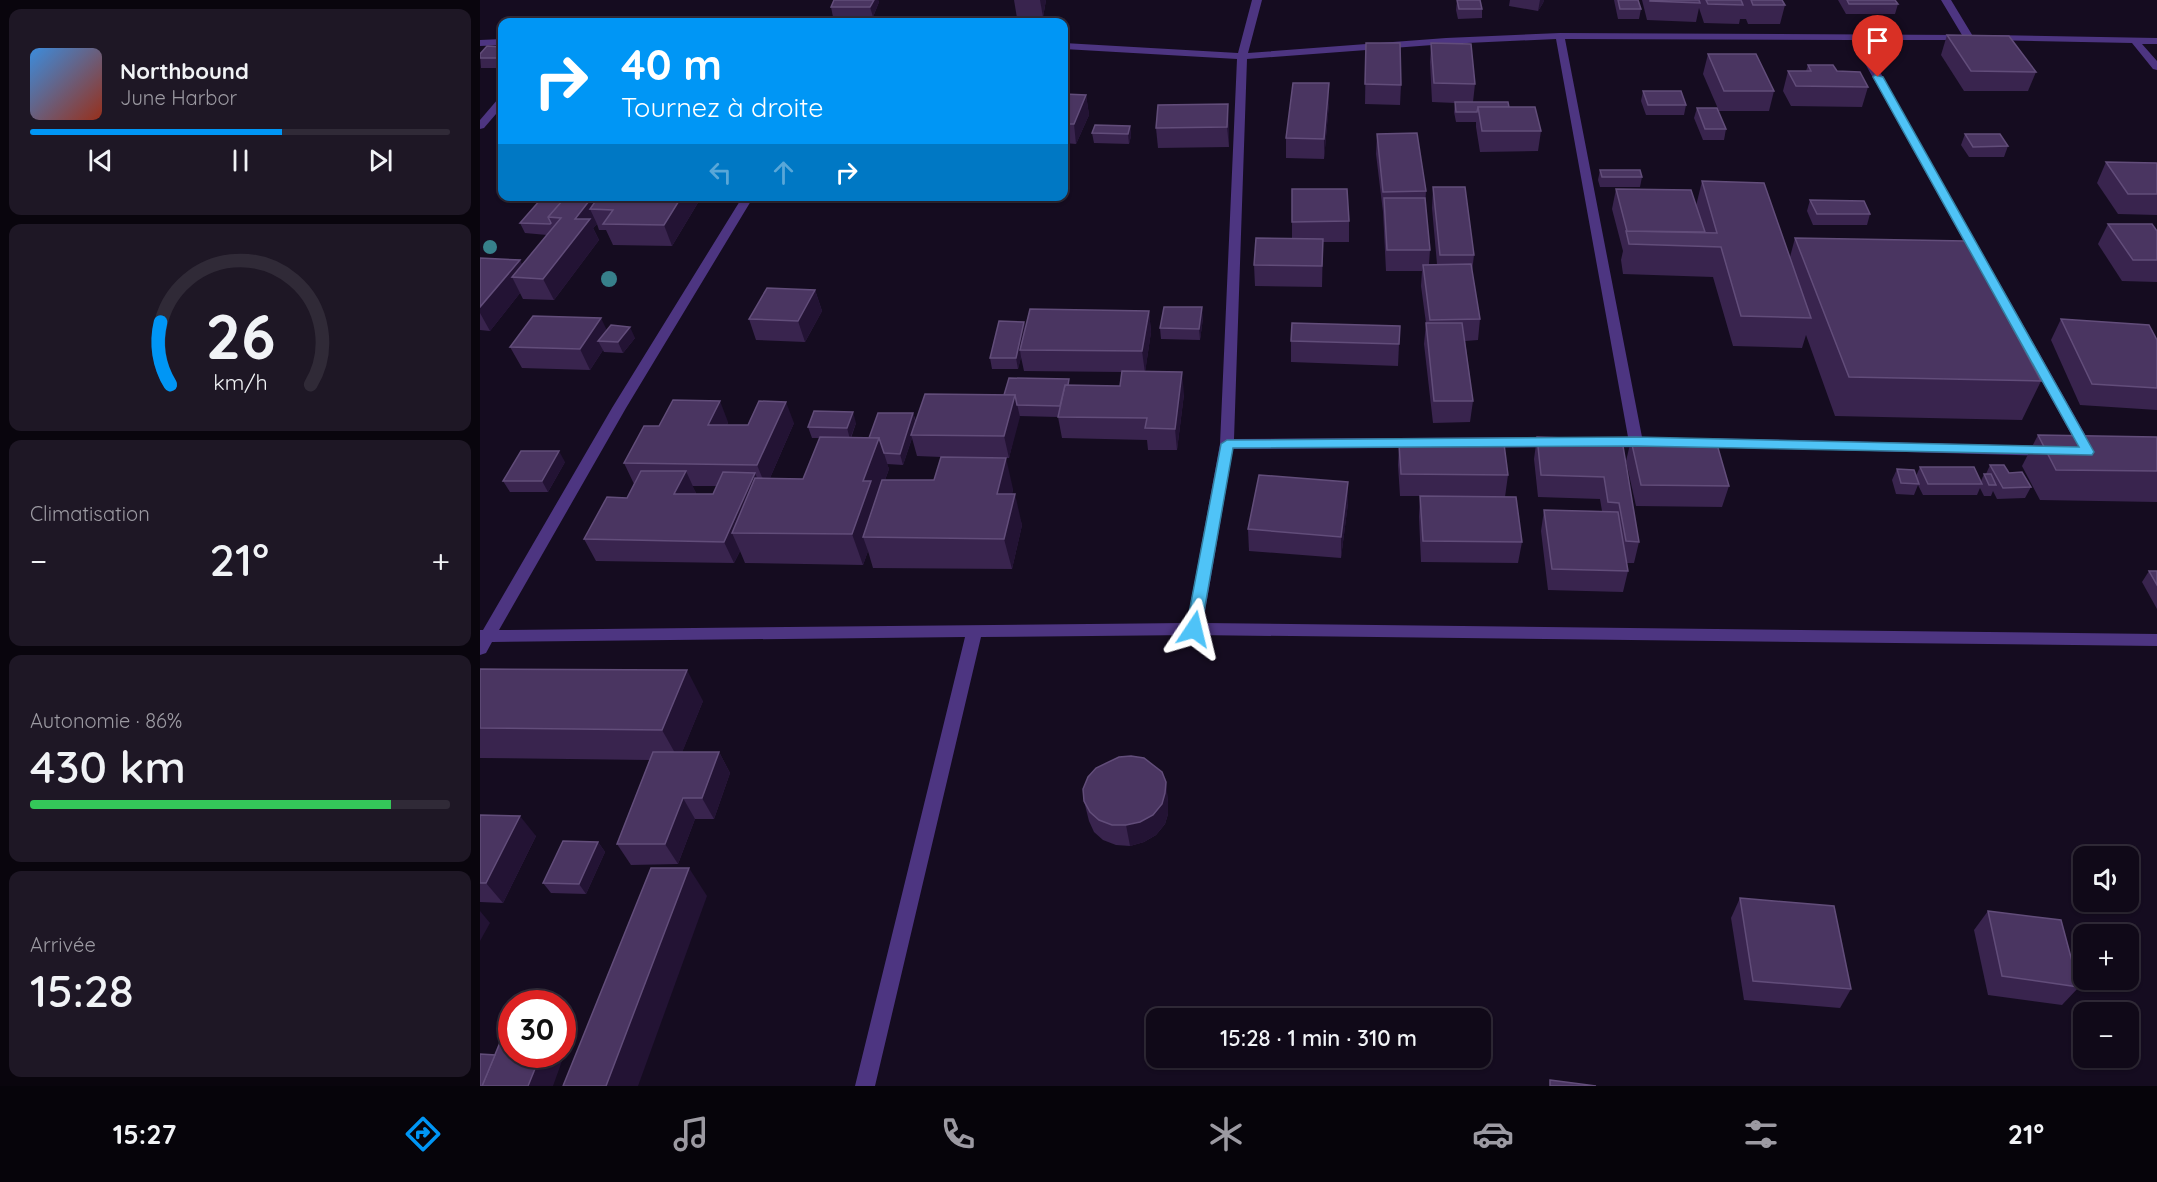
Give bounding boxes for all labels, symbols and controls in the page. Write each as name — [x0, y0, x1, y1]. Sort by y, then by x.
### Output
pin — [1852, 15, 1903, 77]
icon: arrive — [1861, 24, 1894, 57]
text: 40 m — [621, 38, 722, 91]
icon: right — [522, 42, 600, 120]
text: Northbound — [120, 57, 249, 85]
text: June Harbor — [120, 85, 237, 110]
text: Tournez à droite — [621, 90, 824, 124]
icon: previous — [84, 144, 117, 177]
icon: pause — [224, 144, 257, 177]
icon: next — [364, 144, 397, 177]
icon: left — [704, 156, 737, 189]
icon: ahead — [767, 156, 800, 189]
icon: right — [830, 156, 863, 189]
text: 26 — [205, 297, 275, 375]
text: km/h — [213, 369, 267, 395]
text: Climatisation — [30, 501, 150, 526]
text: 21° — [210, 531, 269, 587]
text: − — [30, 540, 47, 581]
text: + — [431, 540, 450, 581]
position arrow — [1162, 597, 1226, 661]
text: Autonomie · 86% — [30, 708, 182, 733]
text: 430 km — [30, 738, 186, 794]
map controls — [2073, 846, 2139, 1068]
button: sound — [2073, 846, 2139, 912]
button: + — [2073, 924, 2139, 990]
text: Arrivée — [30, 932, 96, 957]
text: 15:28 — [30, 962, 134, 1018]
speed limit sign: 30 — [498, 990, 576, 1068]
button: − — [2073, 1002, 2139, 1068]
text: 15:28 · 1 min · 310 m — [1220, 1024, 1417, 1052]
icon: directions — [402, 1113, 444, 1155]
icon: music — [670, 1113, 712, 1155]
icon: phone — [937, 1113, 979, 1155]
icon: climate — [1205, 1113, 1247, 1155]
icon: car — [1472, 1113, 1514, 1155]
icon: filters — [1740, 1113, 1782, 1155]
text: 15:27 — [113, 1117, 176, 1151]
text: 21° — [2008, 1117, 2044, 1151]

